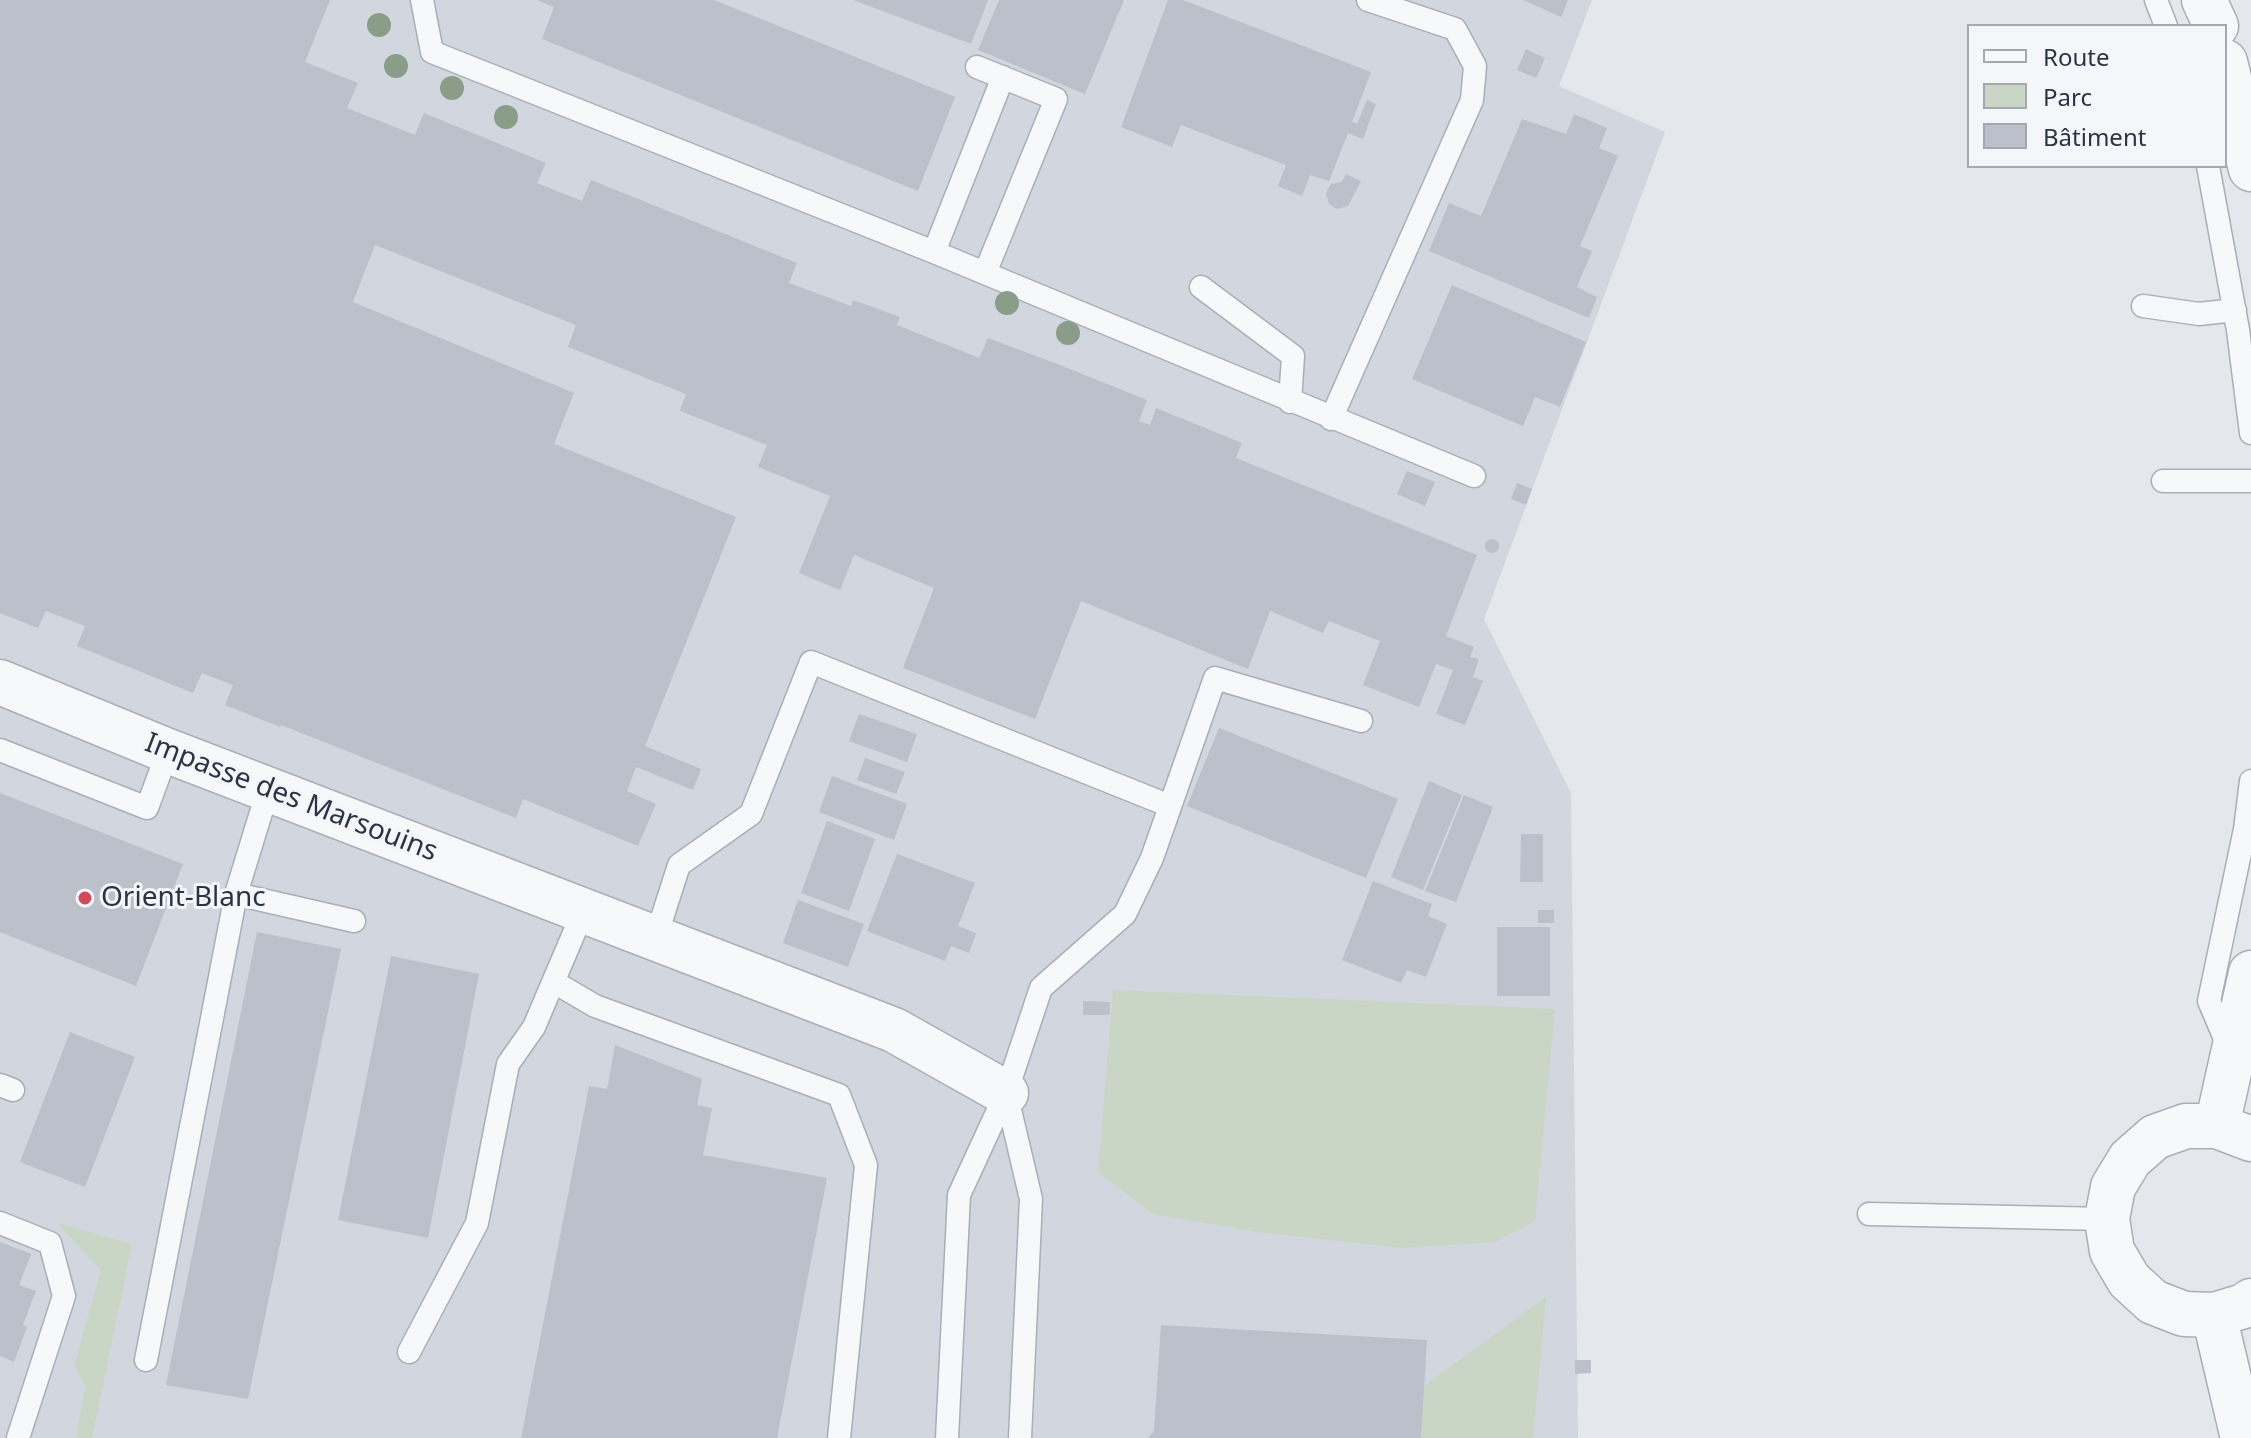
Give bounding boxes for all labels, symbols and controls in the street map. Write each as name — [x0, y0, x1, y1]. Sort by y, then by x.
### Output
legend — [1967, 24, 2227, 168]
text: Route — [2043, 40, 2109, 73]
text: Parc — [2043, 80, 2092, 113]
text: Bâtiment — [2043, 120, 2146, 153]
street label: Impasse des Marsouins — [140, 727, 442, 869]
place label: Orient-Blanc — [101, 881, 266, 915]
marker: Orient-Blanc — [76, 889, 94, 907]

